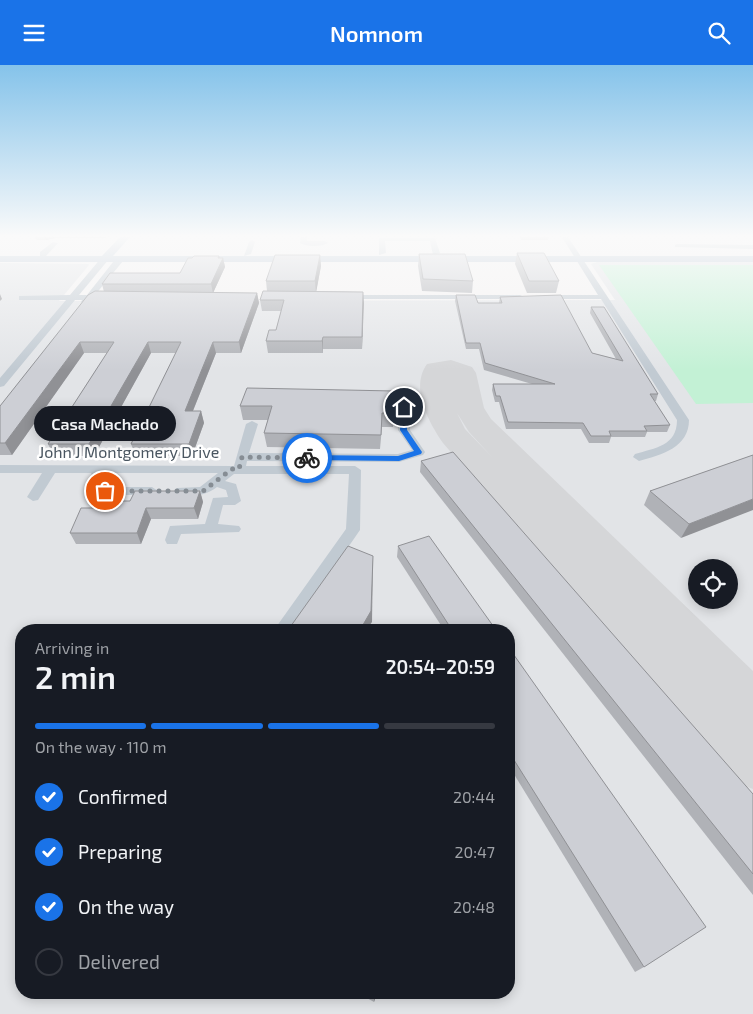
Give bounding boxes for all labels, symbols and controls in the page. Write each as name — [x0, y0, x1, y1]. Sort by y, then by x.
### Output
icon: menu — [20, 19, 48, 47]
icon: search — [705, 19, 733, 47]
text: Nomnom — [330, 20, 423, 46]
pin — [383, 386, 425, 428]
icon: home — [390, 393, 418, 421]
callout: Casa Machado — [34, 406, 176, 441]
text: Casa Machado — [51, 414, 159, 433]
courier — [282, 433, 332, 483]
street label: John J Montgomery Drive — [39, 442, 219, 461]
icon: bike — [293, 444, 321, 472]
pin — [84, 470, 126, 512]
icon: bag — [91, 477, 119, 505]
map controls — [688, 559, 738, 609]
button: locate — [688, 559, 738, 609]
text: Arriving in — [35, 638, 109, 657]
text: 20:54–20:59 — [386, 655, 495, 678]
text: 2 min — [35, 657, 116, 695]
text: On the way · 110 m — [35, 737, 166, 756]
icon: check — [35, 783, 63, 811]
text: Confirmed — [78, 785, 168, 808]
text: 20:44 — [453, 787, 495, 806]
icon: check — [35, 838, 63, 866]
text: Preparing — [78, 840, 162, 863]
text: 20:47 — [455, 842, 495, 861]
icon: check — [35, 893, 63, 921]
text: On the way — [78, 895, 174, 918]
text: 20:48 — [453, 897, 495, 916]
text: Delivered — [78, 950, 160, 973]

